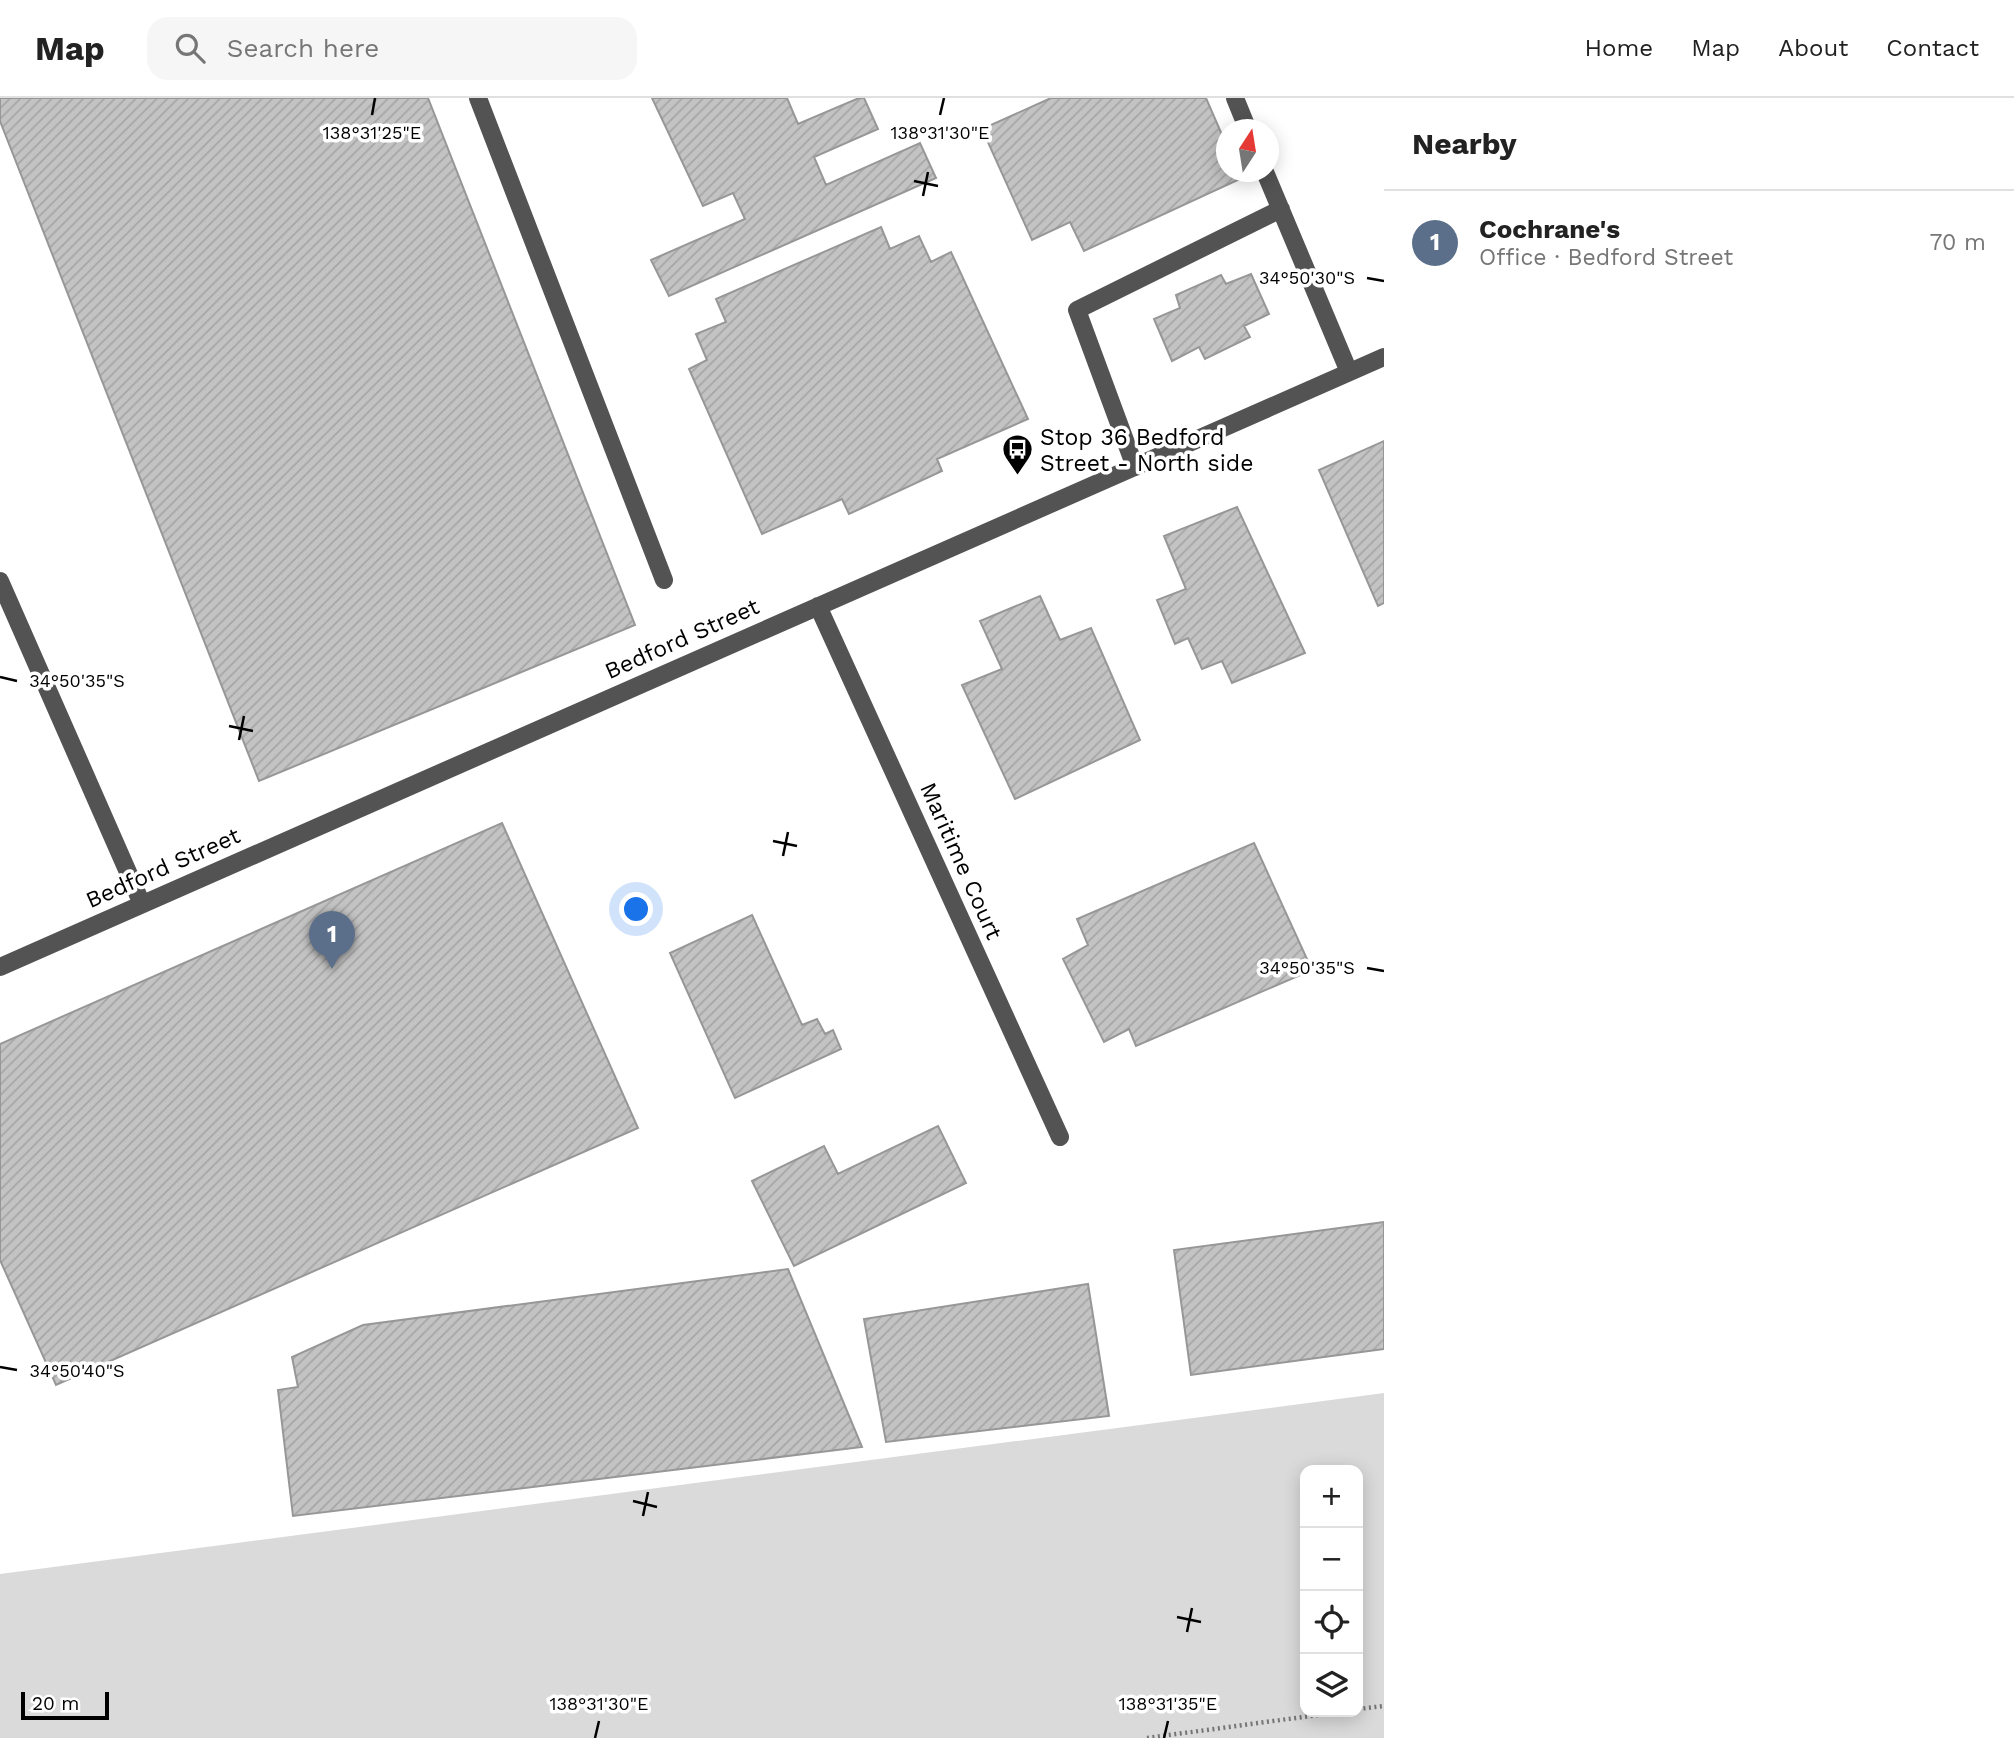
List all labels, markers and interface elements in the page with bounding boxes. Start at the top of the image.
search box [147,17,637,80]
text: Map [35,29,105,68]
icon: search [171,29,209,67]
text: Search here [227,33,379,63]
text: Home [1585,34,1653,62]
text: Map [1691,34,1740,62]
text: About [1778,34,1848,62]
text: Contact [1886,34,1979,62]
north arrow [1216,119,1279,182]
text: 138°31'25"E [323,122,421,143]
text: 138°31'30"E [890,122,990,143]
text: Nearby [1412,126,1517,161]
text: Cochrane's [1479,214,1620,244]
text: 1 [1430,229,1440,256]
text: 70 m [1929,229,1986,256]
text: Office · Bedford Street [1479,244,1733,271]
text: 34°50'30"S [1259,267,1355,288]
place label: Stop 36 Bedford Street - North side [1040,424,1254,477]
bus stop icon: Stop 36 Bedford Street - North side [1000,433,1034,477]
street label: Bedford Street [601,593,764,685]
text: 34°50'35"S [29,670,125,691]
street label: Maritime Court [914,778,1008,944]
street label: Bedford Street [82,822,245,914]
your location [619,892,653,926]
pin: 1 [309,911,355,969]
text: 34°50'35"S [1259,957,1355,978]
text: 34°50'40"S [29,1360,125,1381]
map controls [1300,1465,1363,1717]
button: + [1300,1465,1363,1528]
button: − [1300,1528,1363,1591]
button: locate [1300,1591,1363,1654]
button: layers [1300,1654,1363,1717]
scale bar [21,1689,108,1721]
text: 20 m [32,1692,79,1715]
text: 138°31'30"E [549,1693,649,1714]
text: 138°31'35"E [1119,1693,1217,1714]

